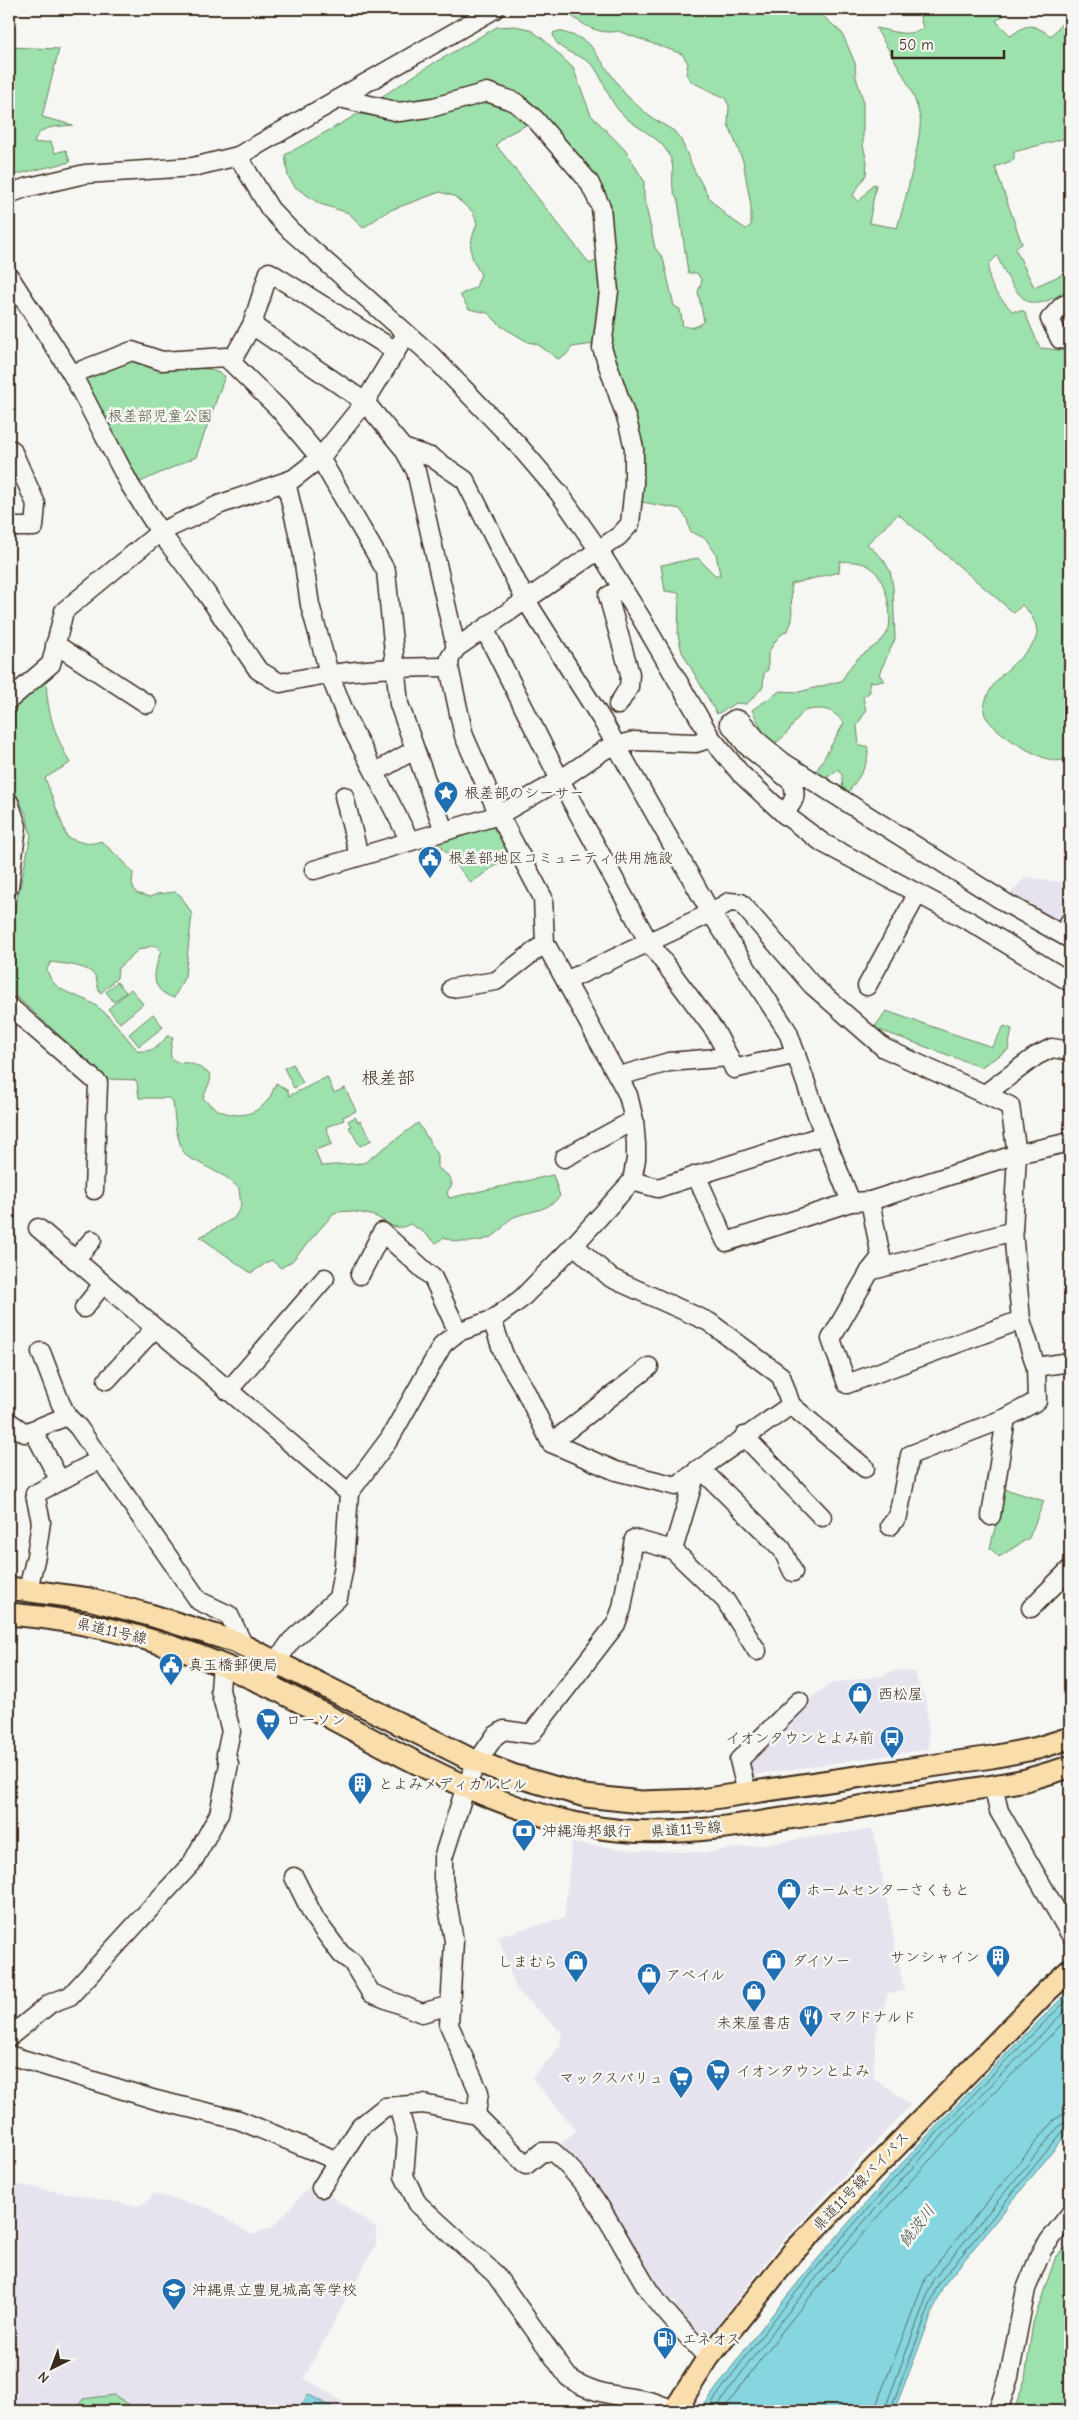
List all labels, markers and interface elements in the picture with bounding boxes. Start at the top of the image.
scale bar [892,28,1004,60]
text: 50 m [899,36,934,54]
park label: 根差部児童公園 [107,407,213,425]
place icon: 根差部のシーサー [433,780,459,814]
place label: 根差部のシーサー [464,784,585,802]
public building icon: 根差部地区コミュニティ供用施設 [417,845,443,879]
place label: 根差部地区コミュニティ供用施設 [448,849,673,867]
district label: 根差部 [361,1068,415,1089]
street label: 県道11号線 [75,1614,149,1648]
public building icon: 真玉橋郵便局 [158,1652,184,1686]
place label: 真玉橋郵便局 [188,1656,278,1674]
shop icon: 西松屋 [847,1681,873,1715]
place label: 西松屋 [878,1685,923,1703]
supermarket icon: ローソン [255,1707,281,1741]
place label: ローソン [286,1711,346,1729]
bus stop icon: イオンタウンとよみ前 [879,1725,905,1759]
place label: イオンタウンとよみ前 [725,1729,874,1747]
building icon: とよみメディカルビル [347,1771,373,1805]
place label: とよみメディカルビル [378,1775,527,1793]
bank icon: 沖縄海邦銀行 [511,1818,537,1852]
street label: 県道11号線 [650,1818,722,1840]
place label: 沖縄海邦銀行 [542,1822,632,1840]
shop icon: ホームセンターさくもと [776,1877,802,1911]
place label: ホームセンターさくもと [806,1881,970,1899]
building icon: サンシャイン [985,1944,1011,1978]
shop icon: ダイソー [761,1948,787,1982]
place label: サンシャイン [890,1948,980,1966]
shop icon: しまむら [563,1949,589,1983]
place label: ダイソー [792,1952,851,1970]
place label: しまむら [498,1953,558,1971]
shop icon: アベイル [636,1962,662,1996]
place label: アベイル [666,1966,725,1984]
shop icon: 未来屋書店 [741,1979,767,2013]
restaurant icon: マクドナルド [798,2004,824,2038]
place label: マクドナルド [828,2008,917,2026]
place label: 未来屋書店 [716,2014,792,2032]
supermarket icon: イオンタウンとよみ [705,2058,731,2092]
place label: イオンタウンとよみ [736,2062,870,2080]
supermarket icon: マックスバリュ [668,2065,694,2099]
place label: マックスバリュ [559,2069,664,2087]
street label: 県道11号線バイパス [809,2127,913,2235]
water label: 饒波川 [895,2202,939,2250]
school or university icon: 沖縄県立豊見城高等学校 [161,2277,187,2311]
place label: 沖縄県立豊見城高等学校 [192,2281,357,2299]
fuel station icon: エネオス [652,2326,678,2360]
place label: エネオス [682,2330,741,2348]
north arrow [28,2342,78,2392]
text: N [35,2368,53,2387]

